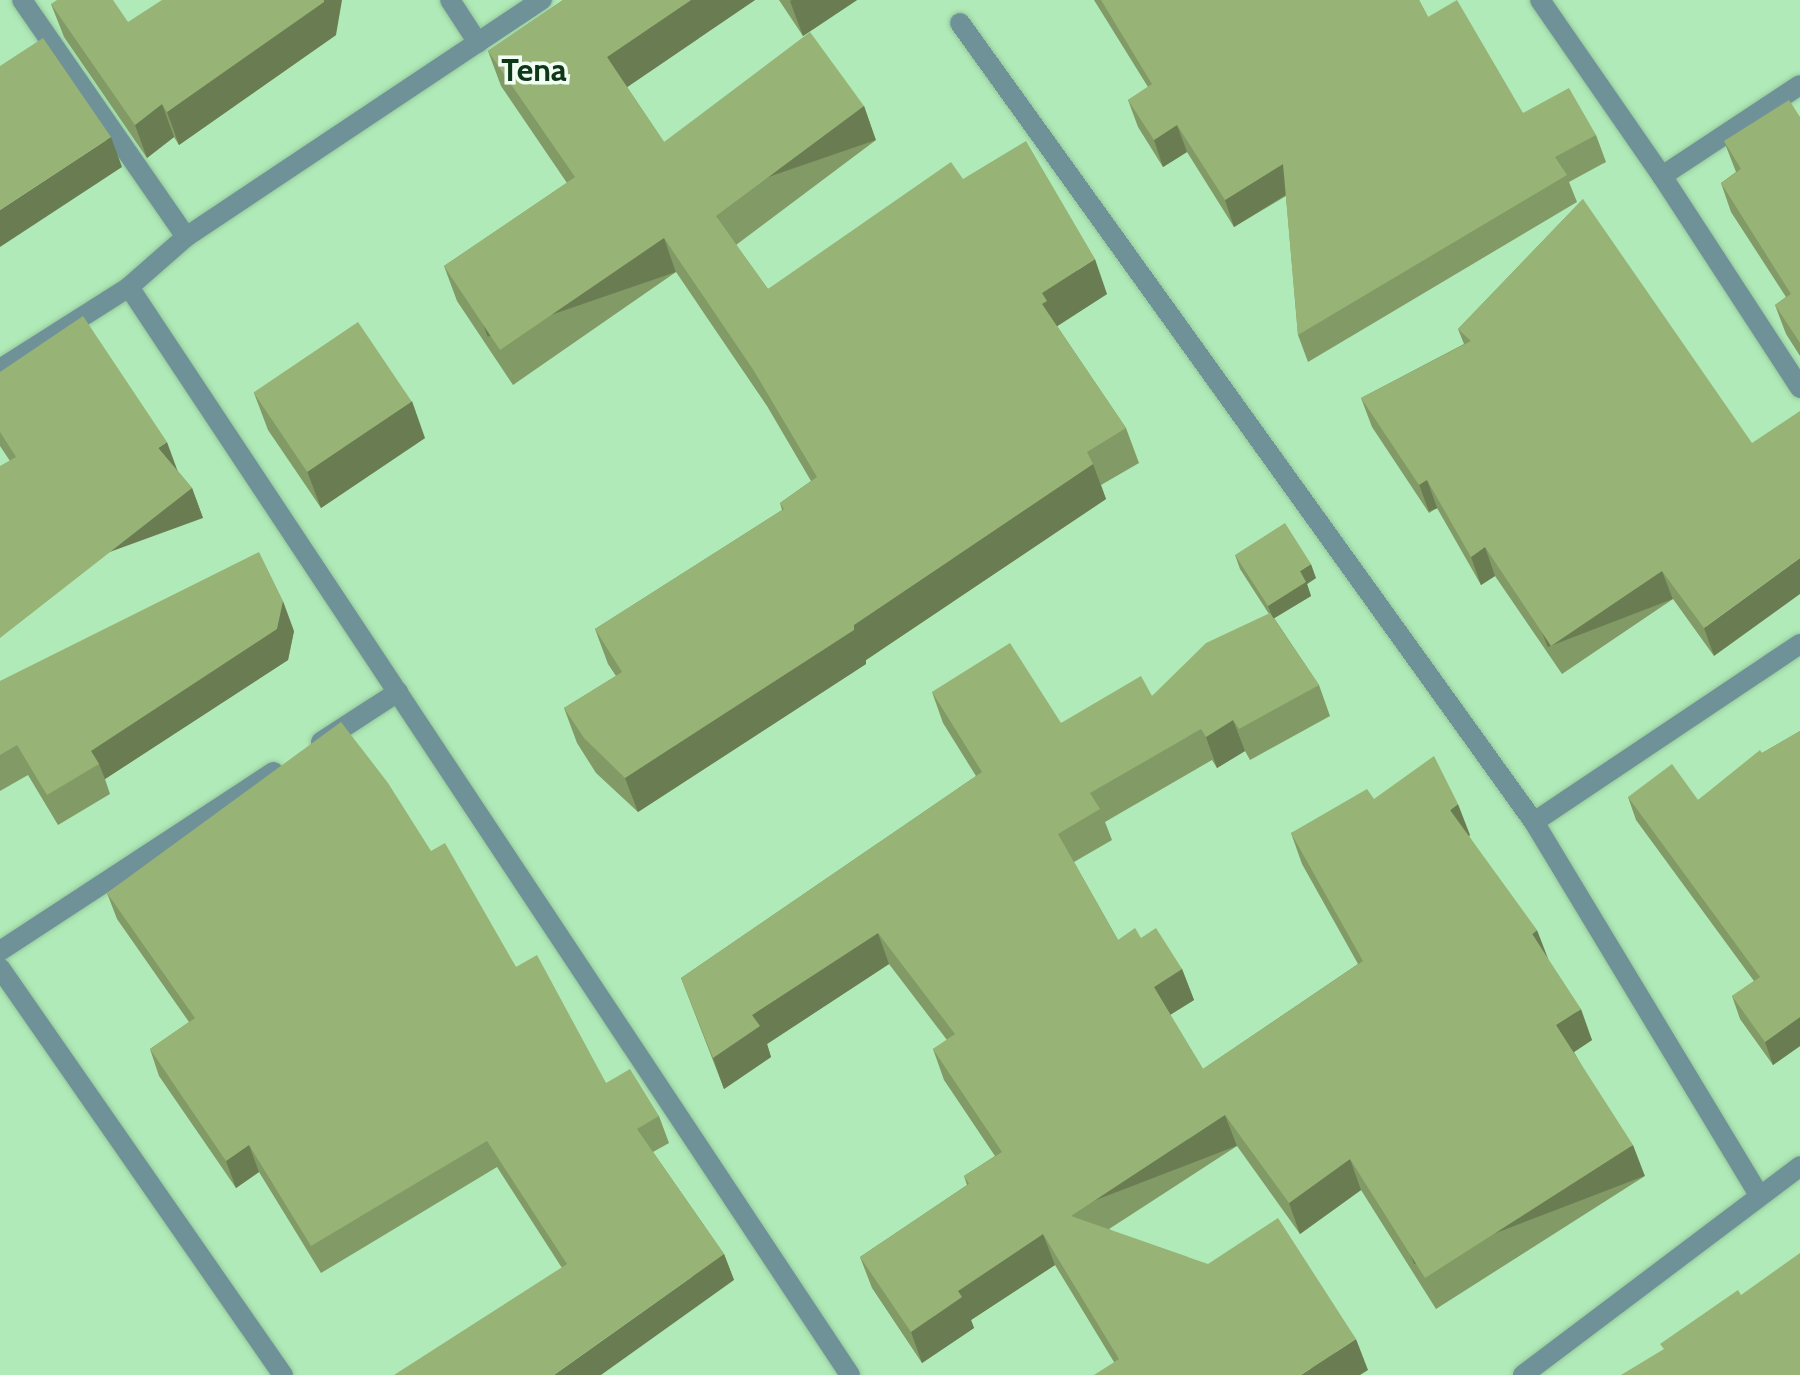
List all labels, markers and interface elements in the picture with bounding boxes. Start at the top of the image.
district label: Tena [501,51,567,89]

